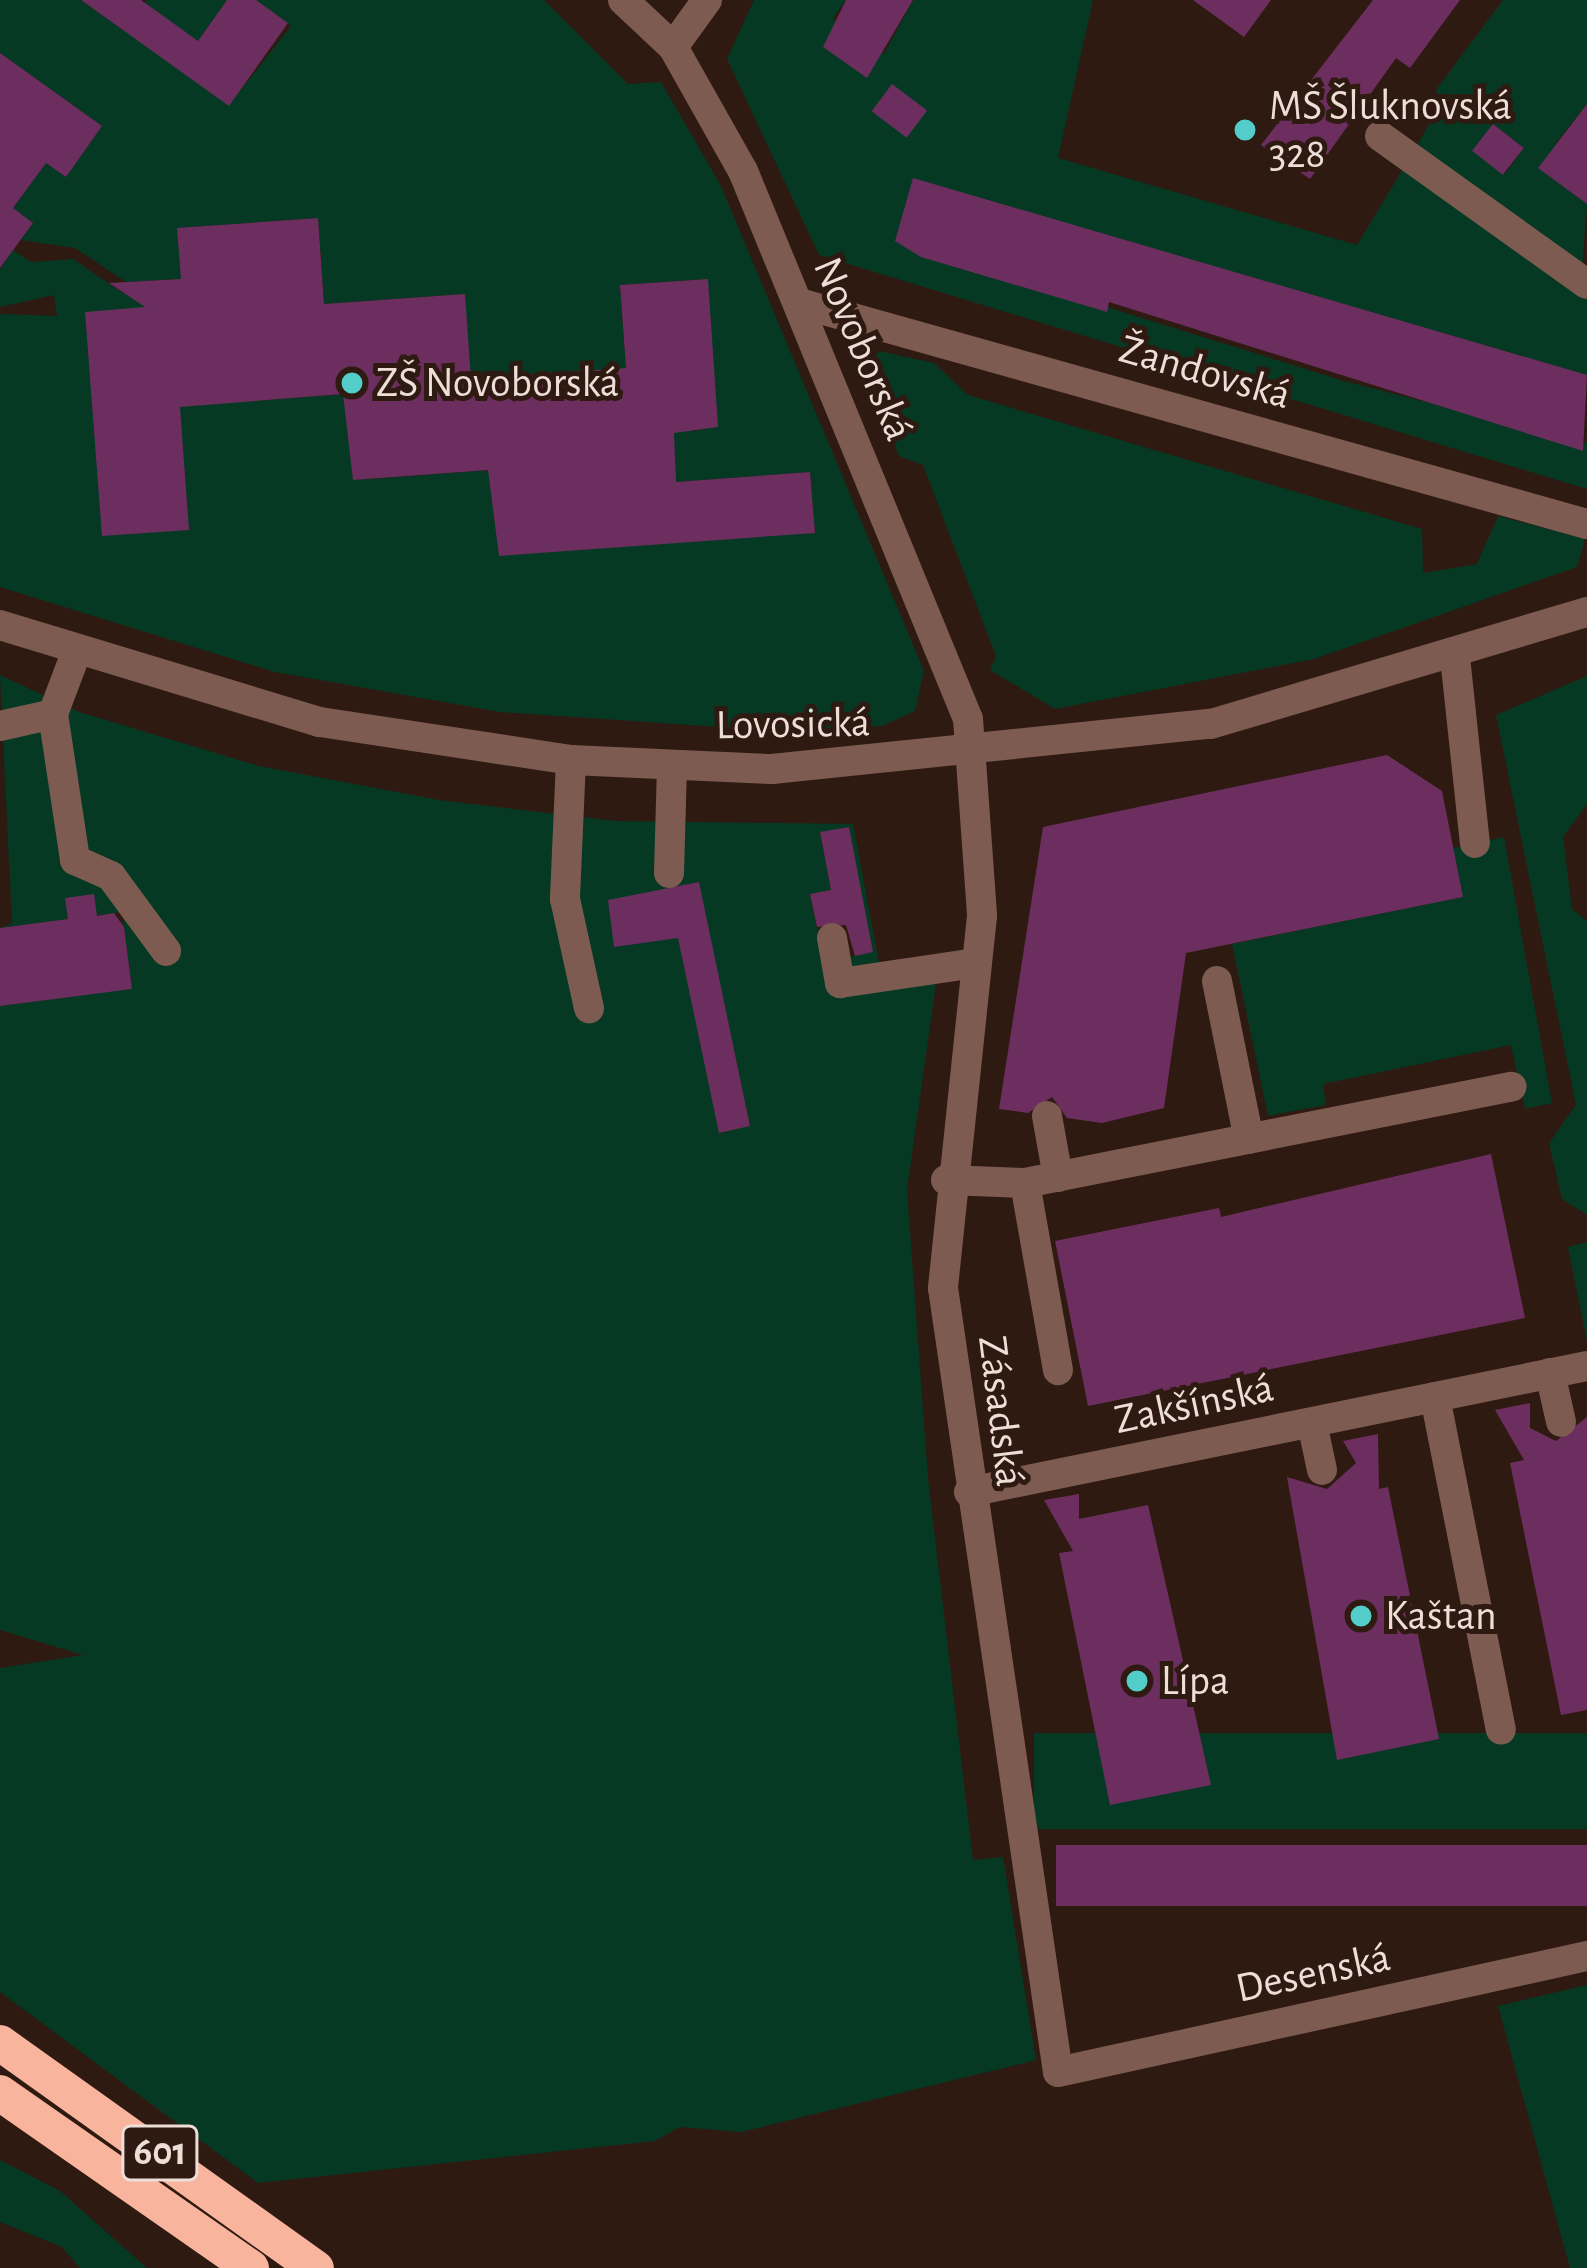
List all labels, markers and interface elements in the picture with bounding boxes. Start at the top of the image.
place label: MŠ Šluknovská 328 [1269,81,1512,180]
marker: MŠ Šluknovská 328 [1232,117,1258,143]
street label: Novoborská [802,250,924,448]
street label: Žandovská [1114,324,1296,420]
place label: ZŠ Novoborská [376,358,619,408]
marker: ZŠ Novoborská [339,370,365,396]
street label: Lovosická [715,697,871,751]
street label: Zásadská [967,1333,1035,1489]
street label: Zakšínská [1110,1363,1278,1445]
place label: Kaštan [1385,1591,1497,1641]
marker: Kaštan [1348,1603,1374,1629]
place label: Lípa [1161,1656,1229,1706]
marker: Lípa [1124,1668,1150,1694]
street label: Desenská [1231,1932,1395,2014]
road number: 601 [121,2120,199,2186]

